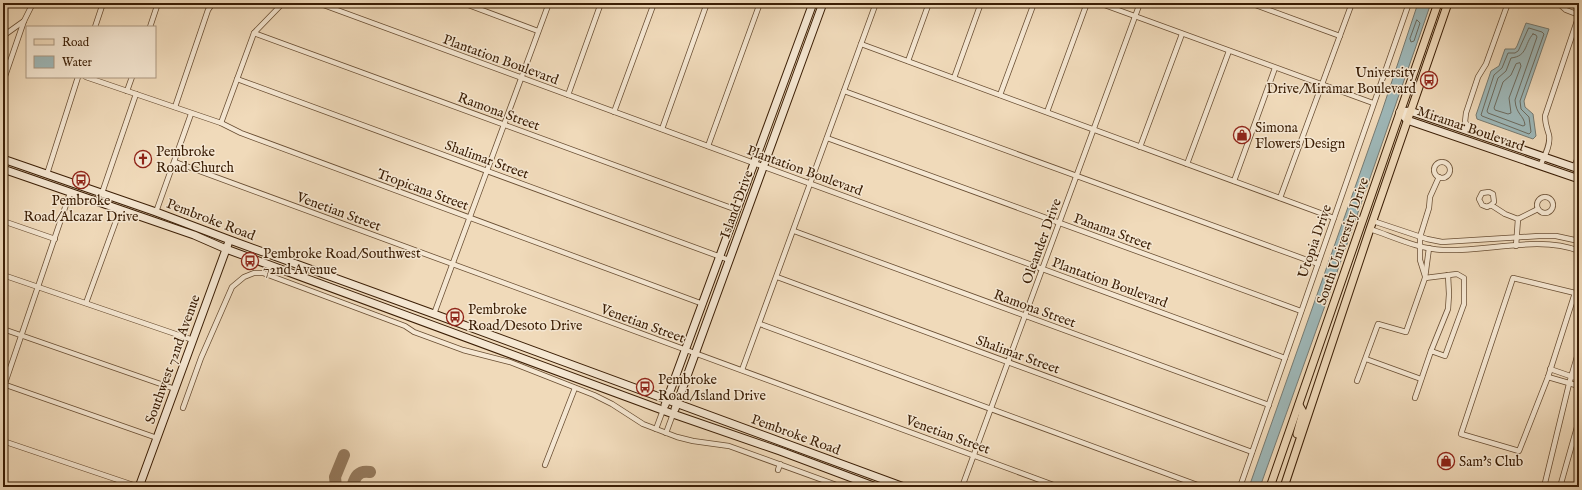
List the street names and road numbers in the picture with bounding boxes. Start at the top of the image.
street label: Plantation Boulevard [440,31,561,89]
street label: Ramona Street [455,89,542,135]
street label: Miramar Boulevard [1415,102,1527,156]
street label: Shalimar Street [442,136,531,184]
street label: Plantation Boulevard [744,142,865,200]
street label: Tropicana Street [374,165,471,215]
street label: Island Drive [716,167,758,241]
street label: South University Drive [1313,175,1373,307]
street label: Venetian Street [293,188,384,236]
street label: Pembroke Road [164,195,258,245]
street label: Oleander Drive [1018,195,1066,287]
street label: Utopia Drive [1294,202,1336,281]
street label: Panama Street [1071,209,1155,255]
street label: Plantation Boulevard [1049,254,1170,312]
street label: Ramona Street [991,286,1078,332]
street label: Southwest 72nd Avenue [141,292,205,426]
street label: Venetian Street [597,300,688,348]
street label: Shalimar Street [973,331,1062,379]
street label: Pembroke Road [749,410,843,460]
street label: Venetian Street [902,411,993,459]

